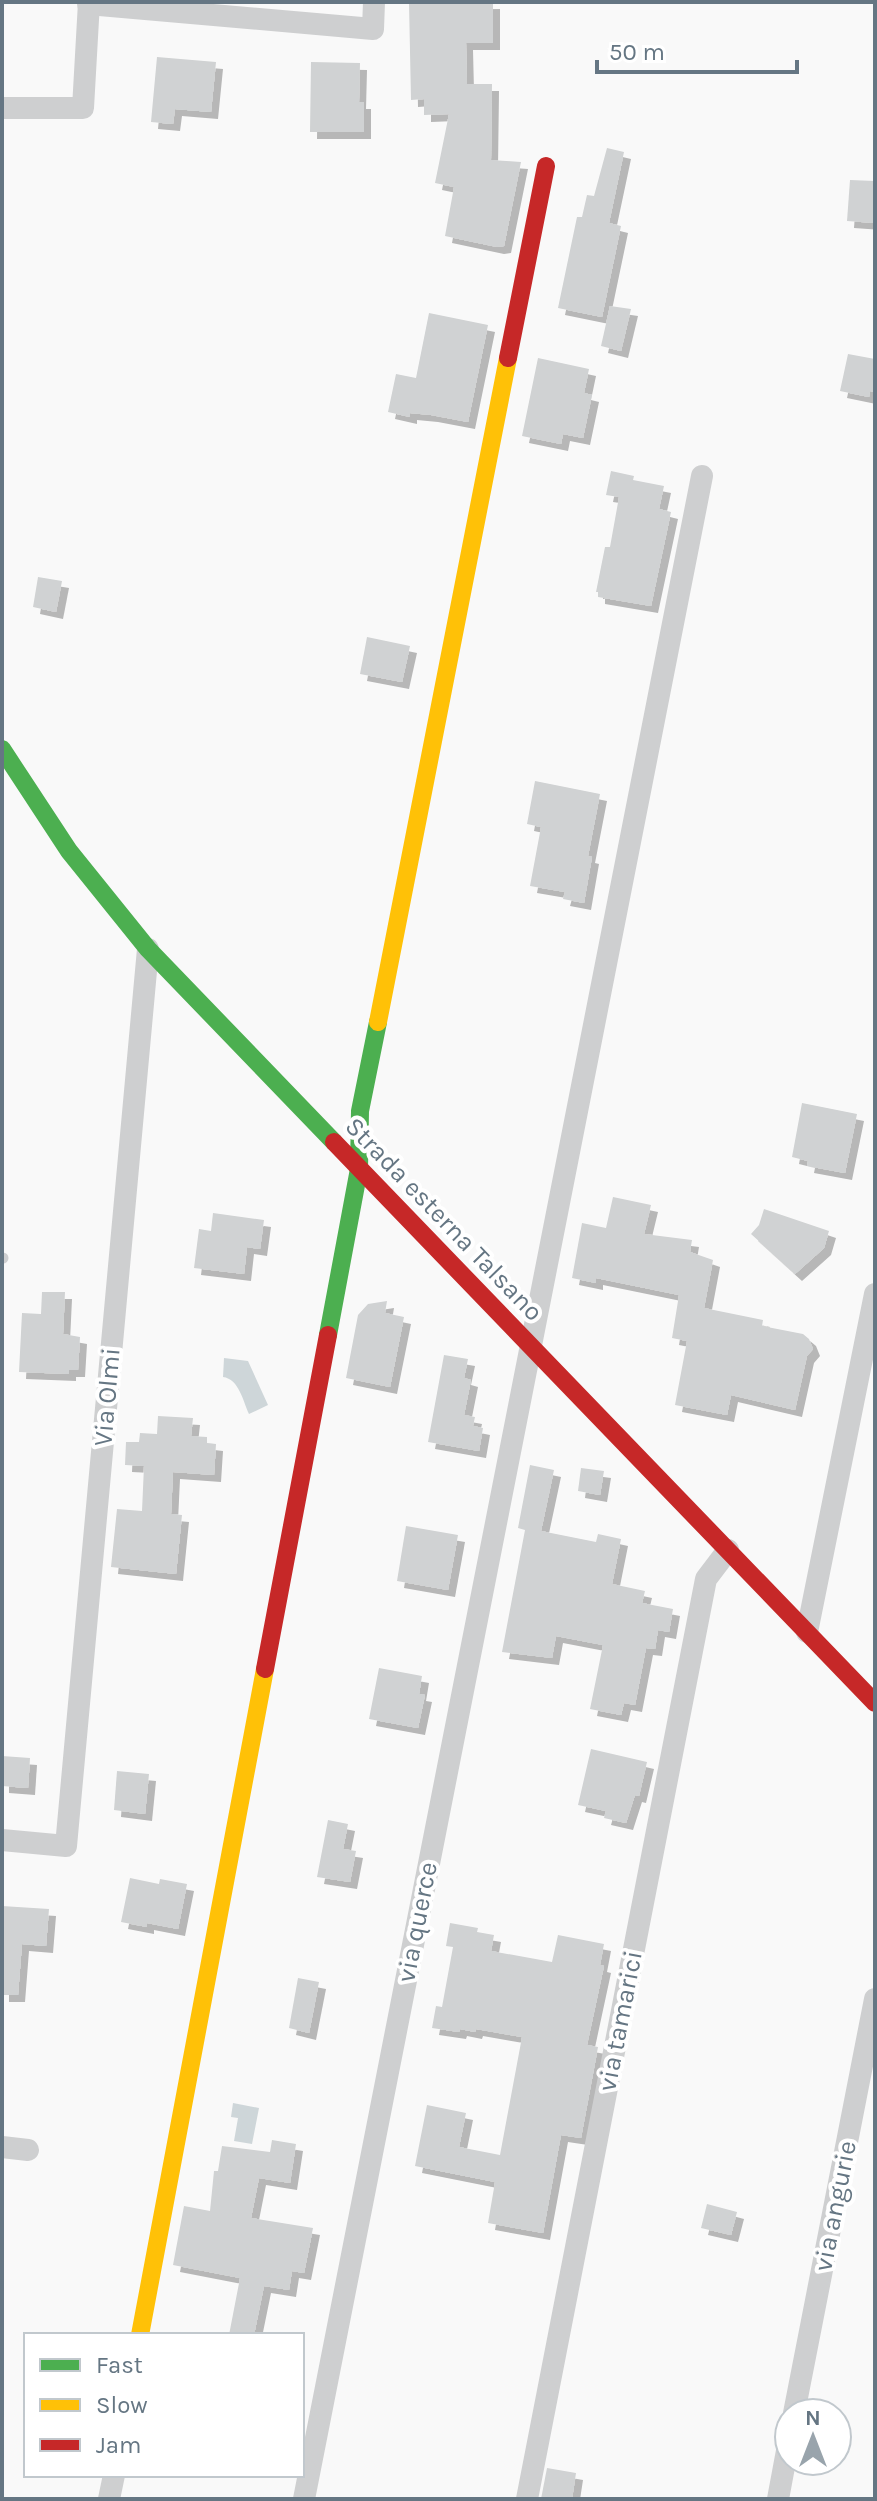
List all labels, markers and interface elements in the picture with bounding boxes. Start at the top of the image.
scale bar [597,24,797,74]
text: 50 m [609,38,665,66]
street label: Strada esterna Talsano [339,1111,549,1327]
street label: Via Olmi [87,1346,127,1448]
street label: via querce [390,1859,444,1985]
street label: via tamarici [591,1948,649,2094]
street label: via angurie [807,2138,863,2274]
legend [24,2333,304,2477]
text: Fast [96,2351,143,2379]
text: Slow [96,2391,148,2419]
north arrow [773,2397,853,2477]
text: N [805,2405,821,2431]
text: Jam [96,2431,141,2459]

